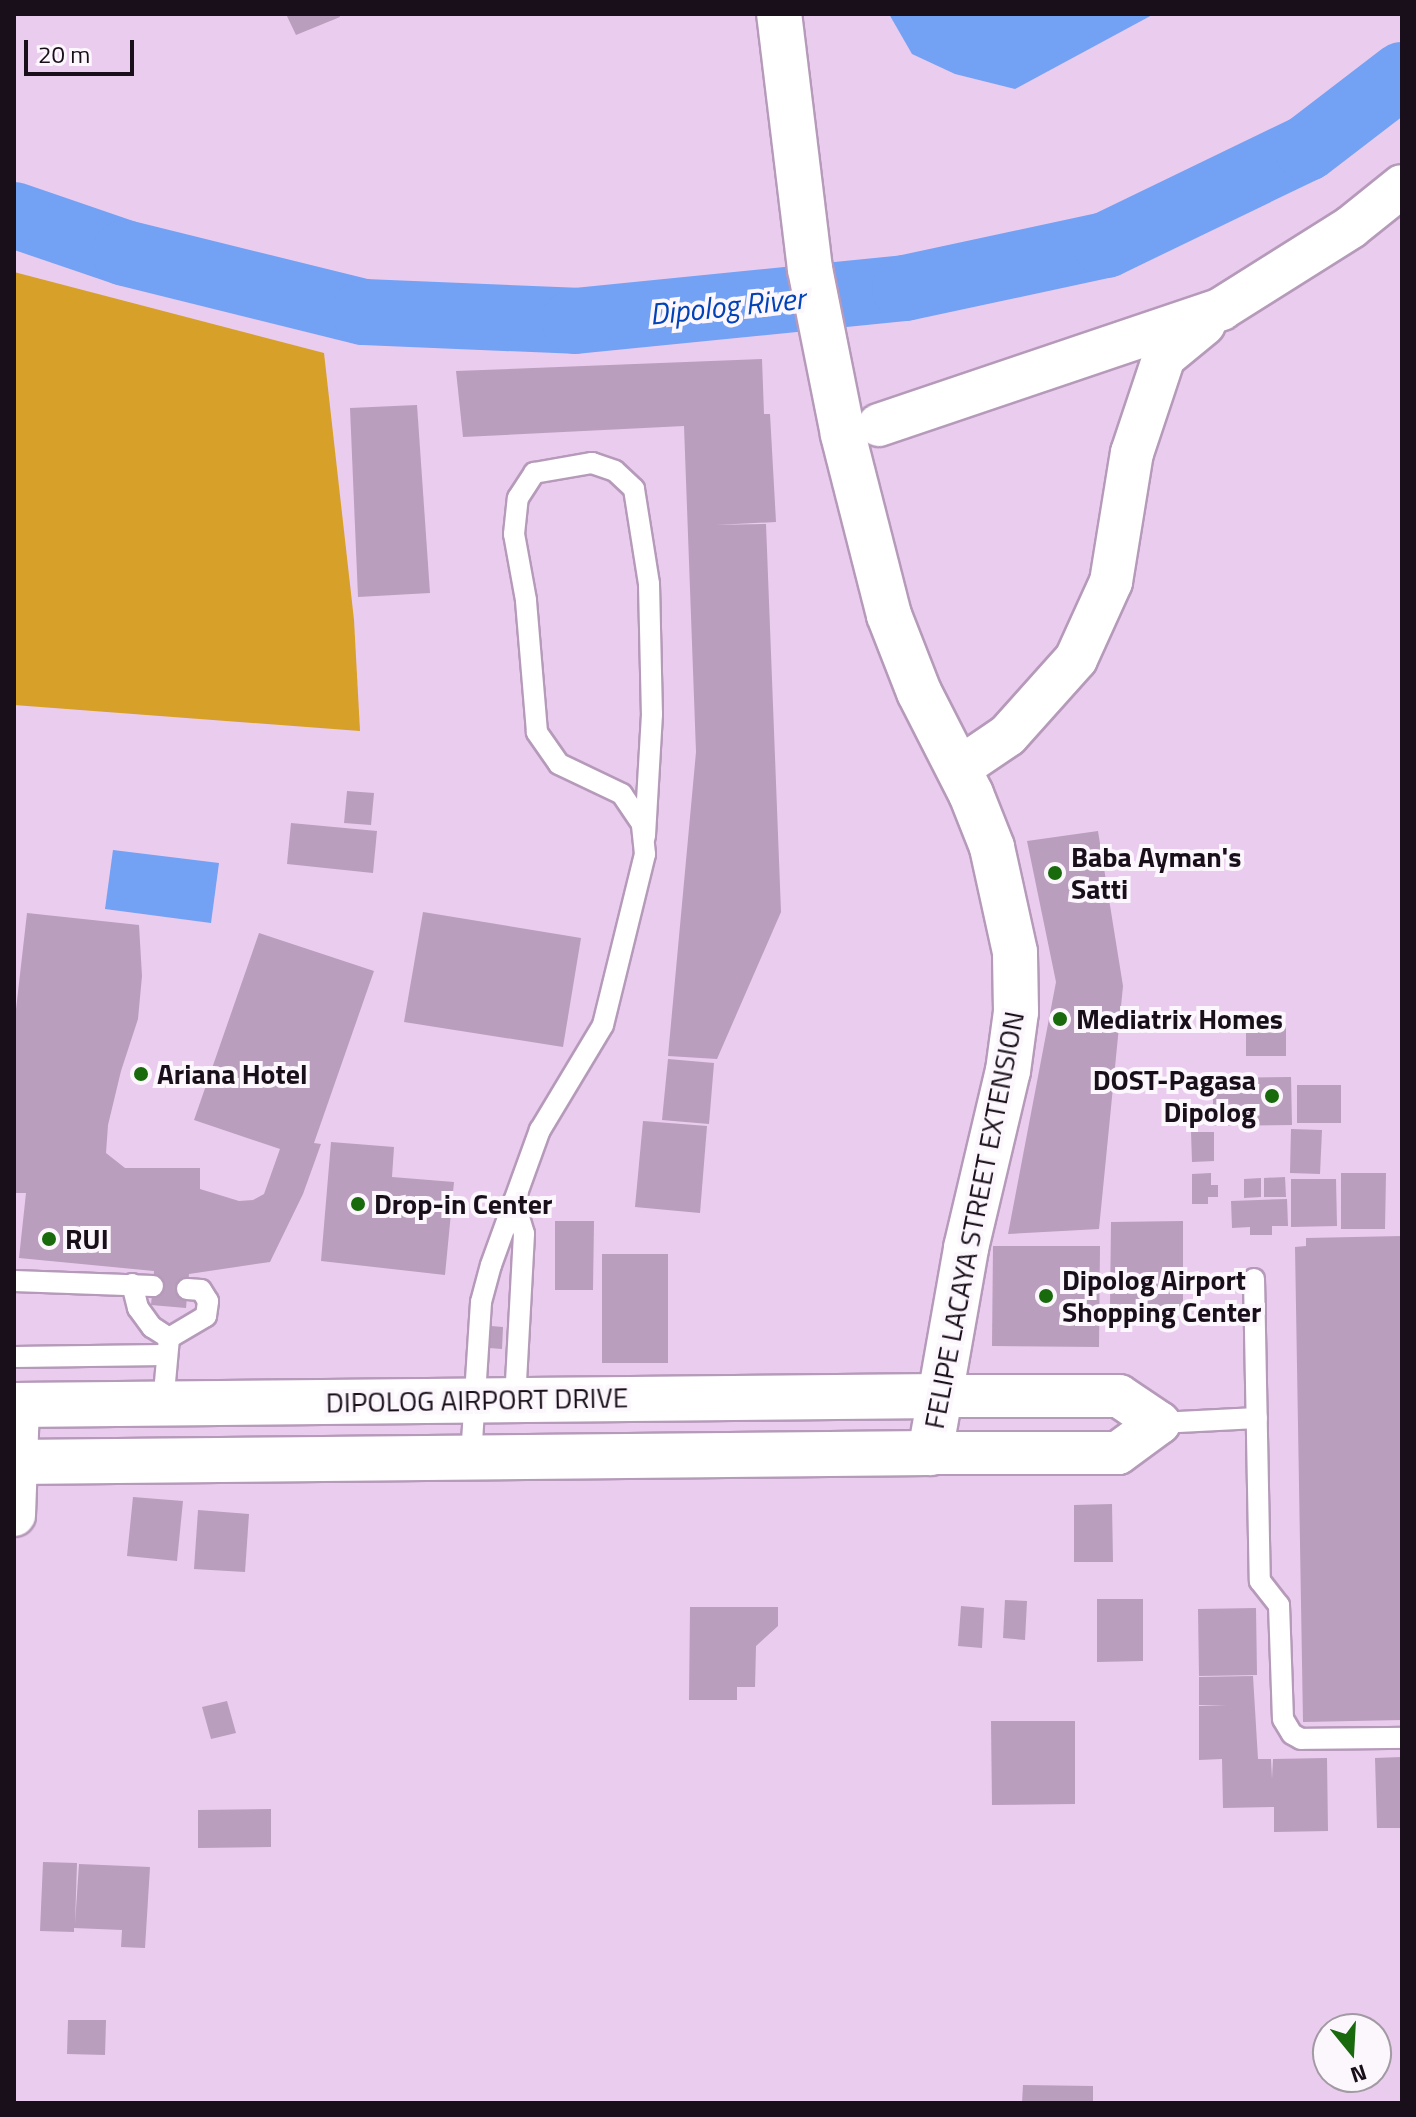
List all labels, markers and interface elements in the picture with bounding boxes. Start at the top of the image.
scale bar [28,24,138,74]
text: 20 m [38,36,90,72]
water label: Dipolog River [648,280,806,332]
place label: Baba Ayman's Satti [1071,840,1241,906]
marker: Baba Ayman's Satti [1046,864,1064,882]
place label: Mediatrix Homes [1076,1002,1283,1036]
street label: FELIPE LACAYA STREET EXTENSION [917,1008,1031,1432]
marker: Mediatrix Homes [1051,1010,1069,1028]
place label: Ariana Hotel [157,1057,307,1091]
place label: DOST-Pagasa Dipolog [1093,1063,1256,1129]
marker: Ariana Hotel [132,1065,150,1083]
marker: DOST-Pagasa Dipolog [1263,1087,1281,1105]
place label: Drop-in Center [374,1187,552,1221]
marker: Drop-in Center [349,1195,367,1213]
place label: RUI [65,1222,109,1256]
marker: RUI [40,1230,58,1248]
place label: Dipolog Airport Shopping Center [1062,1263,1262,1329]
marker: Dipolog Airport Shopping Center [1037,1287,1055,1305]
street label: DIPOLOG AIRPORT DRIVE [325,1381,629,1419]
north arrow [1312,2013,1392,2093]
text: N [1346,2055,1371,2092]

